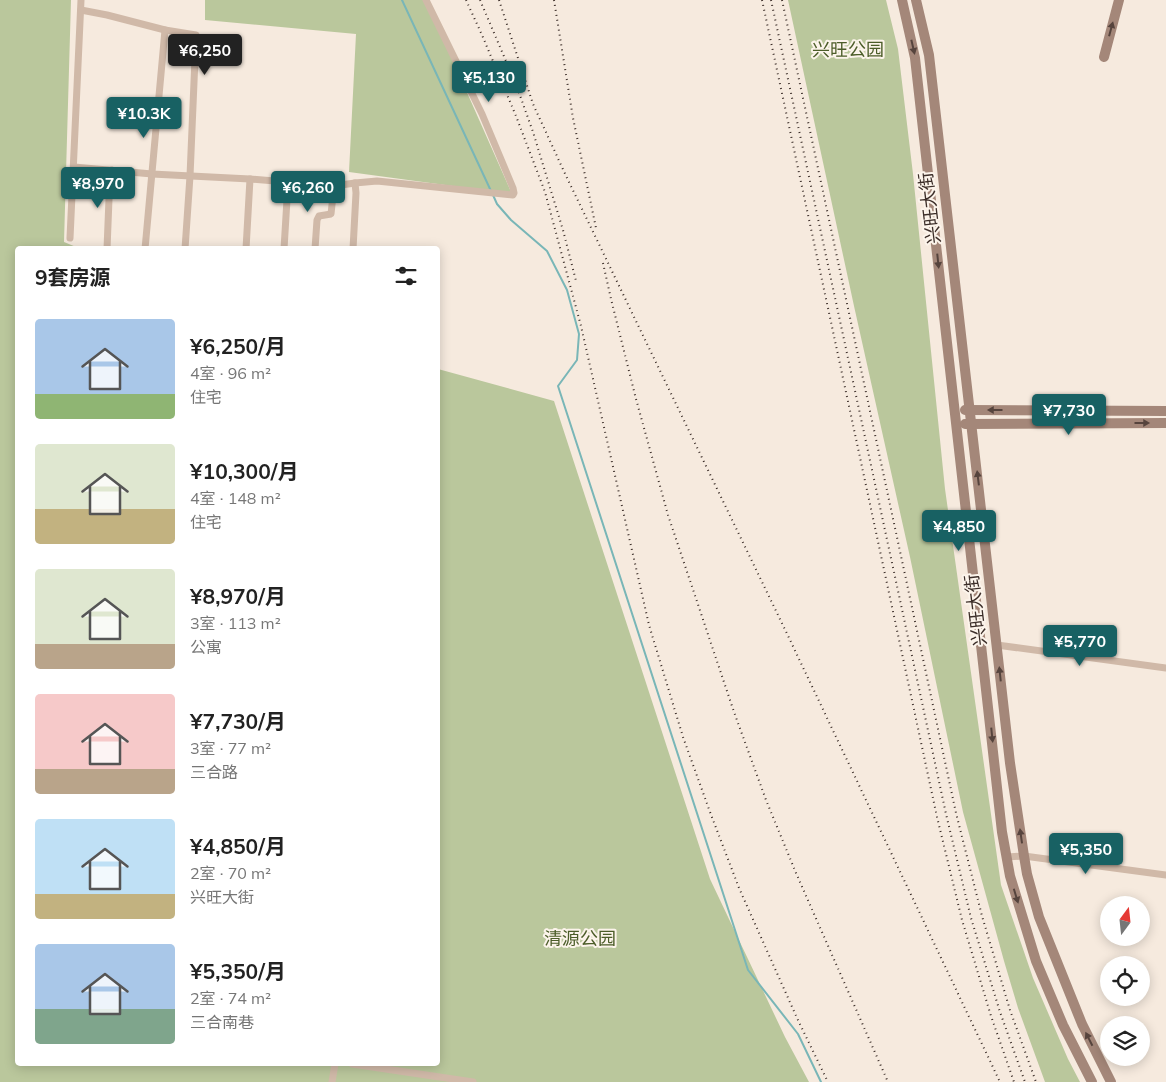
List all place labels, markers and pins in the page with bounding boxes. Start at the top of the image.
pin: ¥6,250 [164,34,246,76]
pin: ¥5,130 [448,61,530,103]
pin: ¥10.3K [103,96,185,139]
pin: ¥8,970 [57,166,139,209]
pin: ¥6,260 [267,170,349,213]
pin: ¥7,730 [1028,394,1110,436]
pin: ¥4,850 [918,510,1000,552]
pin: ¥5,770 [1039,624,1121,667]
pin: ¥5,350 [1045,832,1127,875]

